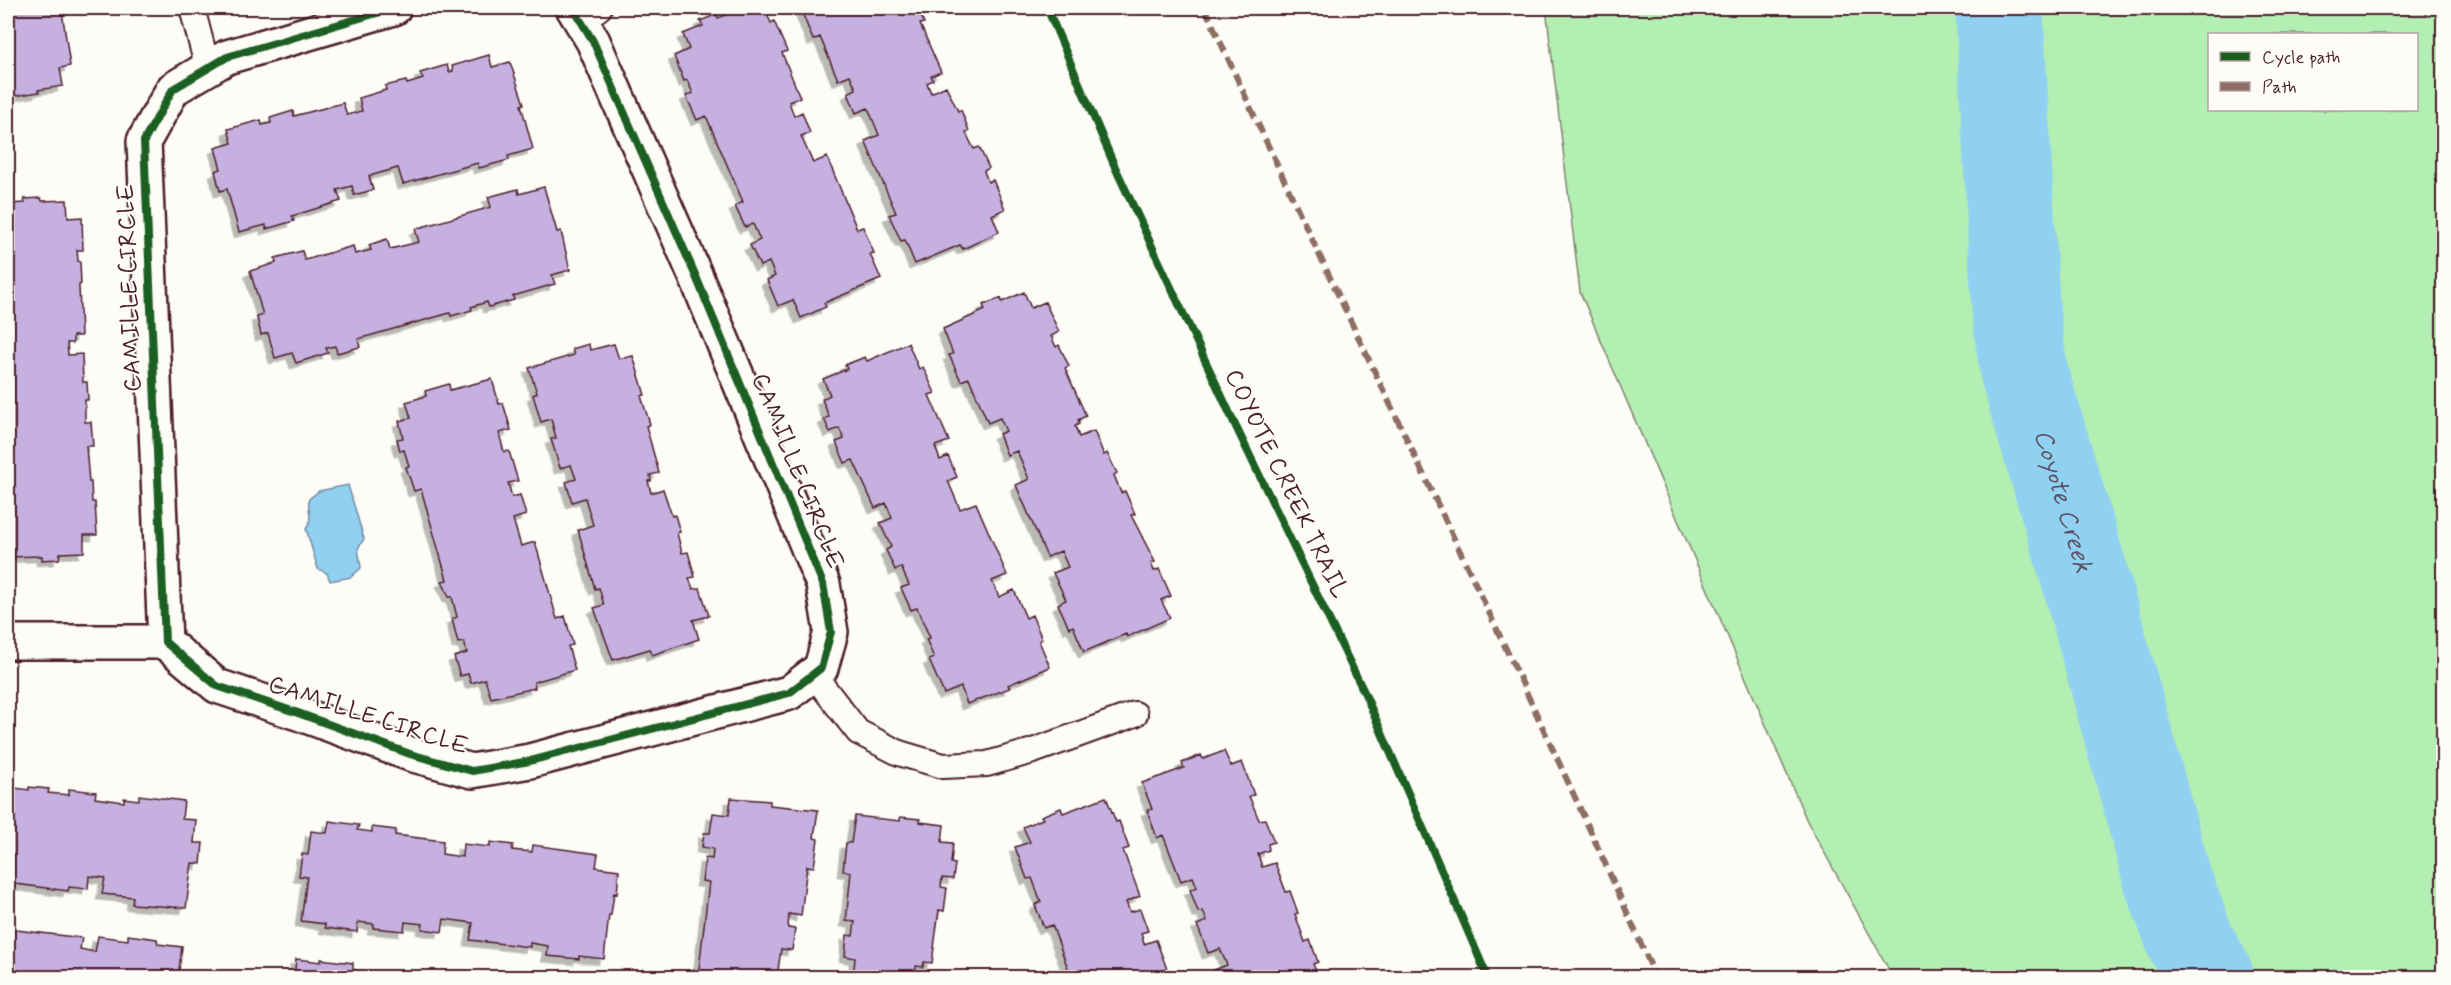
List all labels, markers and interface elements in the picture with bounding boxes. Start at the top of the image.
legend [2208,33,2418,111]
text: Cycle path [2262,46,2340,70]
text: Path [2262,76,2297,100]
street label: CAMILLE CIRCLE [111,183,149,393]
street label: COYOTE CREEK TRAIL [1217,364,1355,604]
street label: CAMILLE CIRCLE [744,369,850,573]
water label: Coyote Creek [2025,426,2100,577]
street label: CAMILLE CIRCLE [264,669,472,763]

